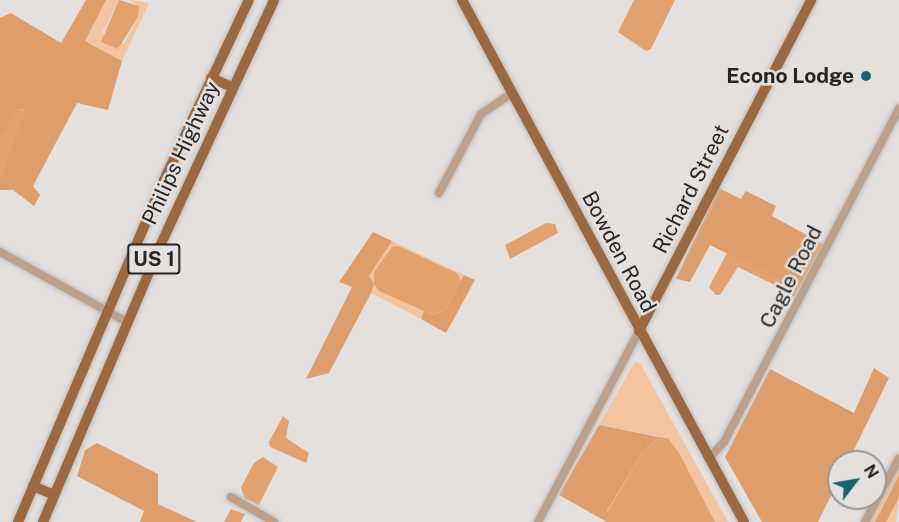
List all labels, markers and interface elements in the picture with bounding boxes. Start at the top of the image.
place label: Econo Lodge [726,63,854,89]
marker: Econo Lodge [859,69,873,83]
street label: Philips Highway [137,77,225,229]
street label: Richard Street [648,120,734,258]
street label: Bowden Road [577,187,661,317]
street label: Cagle Road [754,222,828,332]
road number: US 1 [127,242,181,276]
north arrow [827,450,887,510]
text: N [860,461,883,482]

